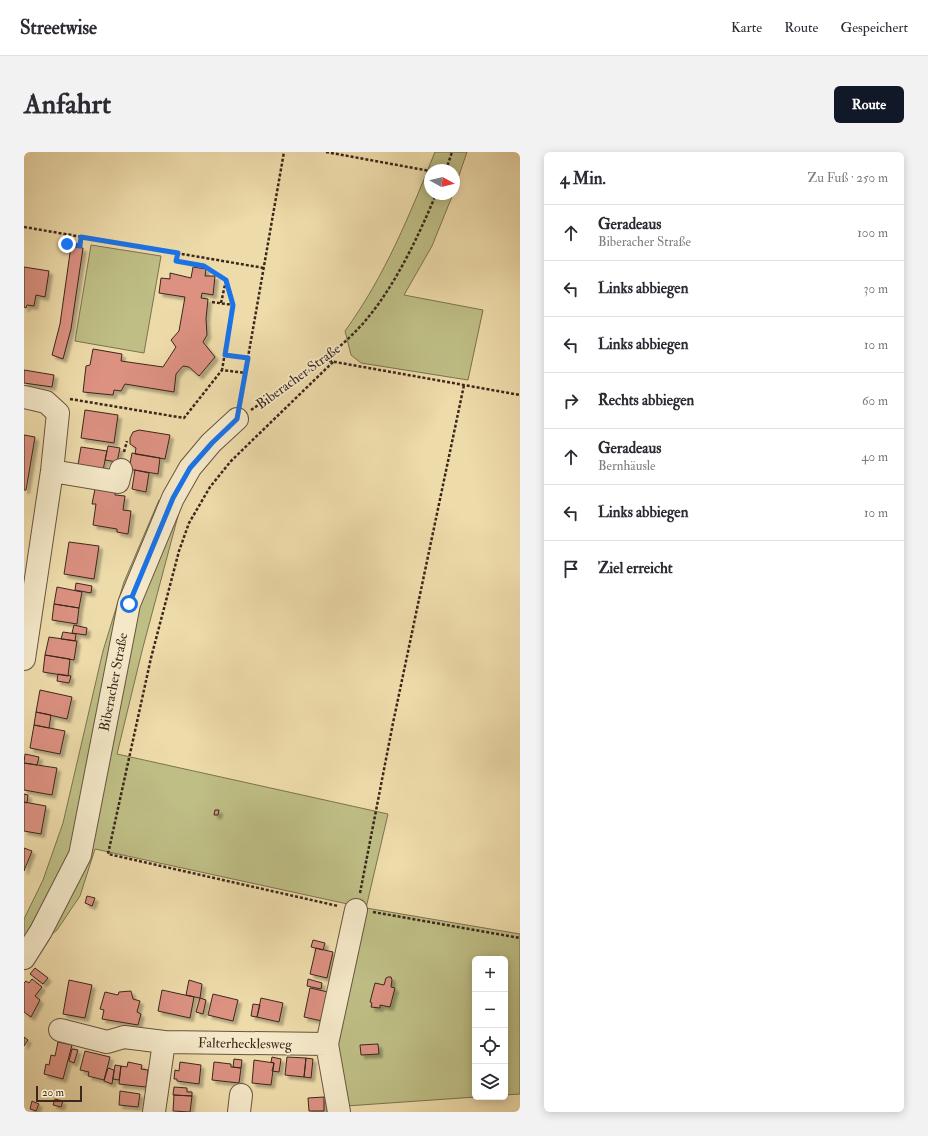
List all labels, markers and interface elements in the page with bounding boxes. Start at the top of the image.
text: Streetwise [20,16,97,40]
text: Karte [731,19,762,36]
text: Route [784,19,818,36]
text: Gespeichert [840,19,908,36]
button: Route [834,86,904,123]
text: Anfahrt [24,87,111,122]
north arrow [424,164,460,200]
text: 4 Min. [560,168,606,189]
text: Zu Fuß · 250 m [808,170,888,186]
text: Geradeaus [598,215,661,234]
icon: ahead [560,222,582,244]
text: 100 m [857,225,888,241]
text: Biberacher Straße [598,234,691,250]
route end [58,235,76,253]
icon: left [560,278,582,300]
text: Links abbiegen [598,279,688,298]
text: 30 m [864,281,888,297]
icon: left [560,334,582,356]
text: Links abbiegen [598,335,688,354]
text: 10 m [864,337,888,353]
street label: Biberacher Straße [253,340,344,413]
icon: right [560,390,582,412]
text: Rechts abbiegen [598,391,694,410]
text: 60 m [862,393,888,409]
text: Geradeaus [598,439,661,458]
icon: ahead [560,446,582,468]
text: 40 m [862,449,888,465]
text: Bernhäusle [598,458,656,474]
icon: left [560,502,582,524]
text: Links abbiegen [598,503,688,522]
text: 10 m [864,505,888,521]
icon: arrive [560,558,582,580]
text: Ziel erreicht [598,559,673,578]
route start [120,595,138,613]
street label: Biberacher Straße [96,631,131,733]
map controls [472,956,508,1100]
button: + [472,956,508,992]
button: − [472,992,508,1028]
button: locate [472,1028,508,1064]
street label: Falterhecklesweg [198,1034,293,1053]
button: layers [472,1064,508,1100]
scale bar [36,1084,82,1103]
text: 20 m [42,1086,64,1099]

